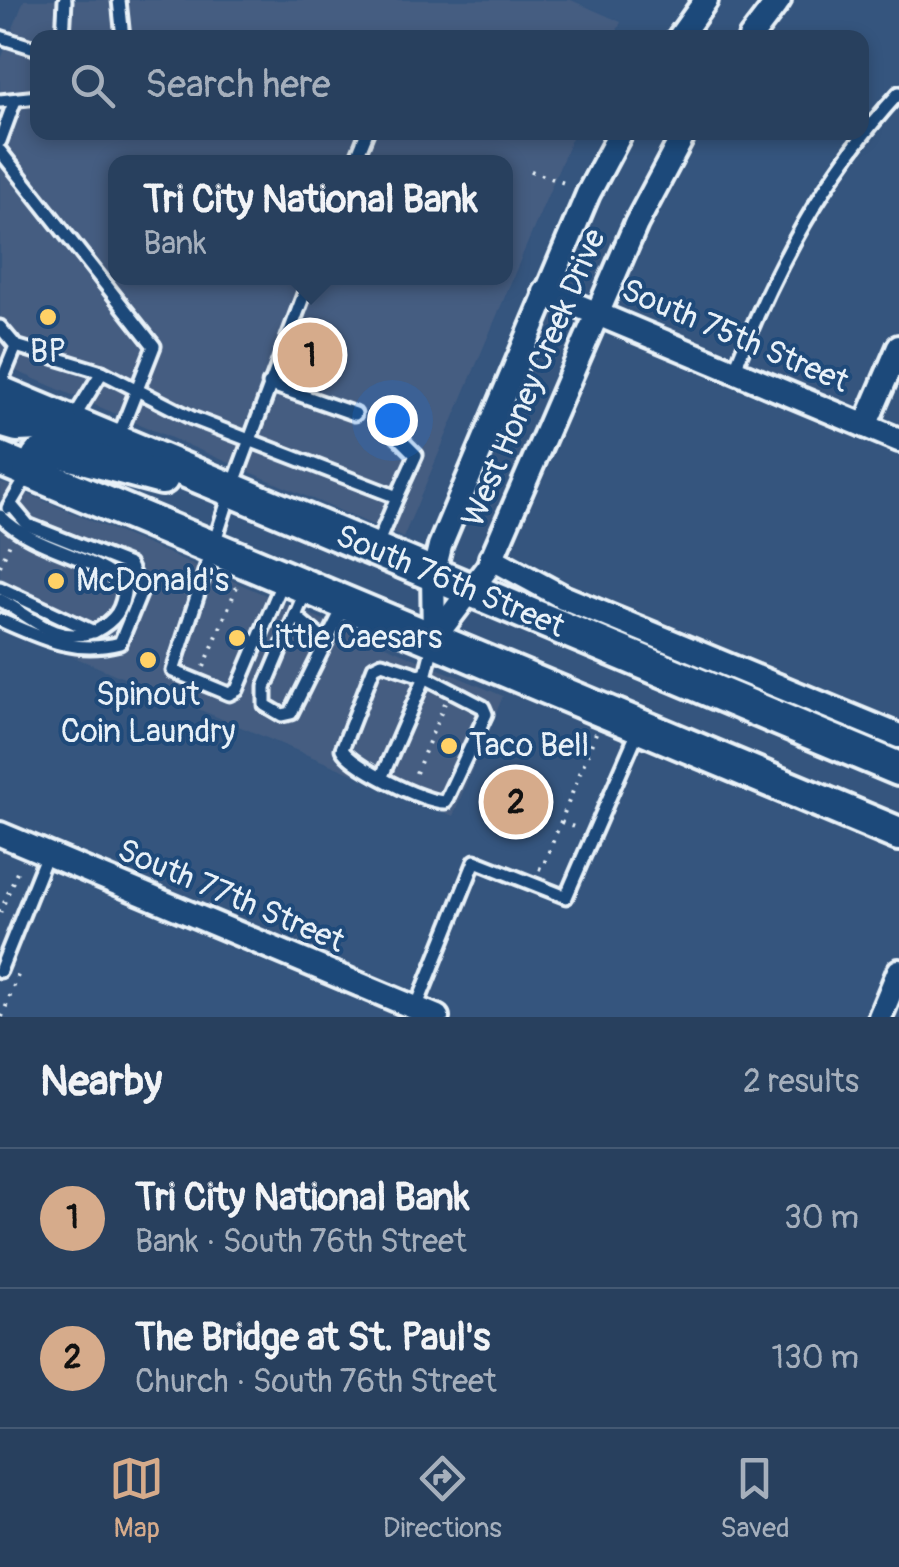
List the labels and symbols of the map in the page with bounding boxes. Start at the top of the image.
street label: West Honey Creek Drive [453,223,615,533]
street label: South 75th Street [615,270,855,402]
marker: BP [37,306,59,328]
pin: 1 [278,318,342,392]
place label: BP [30,332,66,372]
your location [367,395,418,446]
street label: South 76th Street [330,516,571,647]
place label: McDonald's [76,561,229,601]
marker: McDonald's [45,570,67,592]
place label: Little Caesars [257,618,442,658]
marker: Little Caesars [226,627,248,649]
marker: Spinout Coin Laundry [137,649,159,671]
place label: Spinout Coin Laundry [61,675,236,752]
place label: Taco Bell [469,726,589,766]
marker: Taco Bell [438,735,460,757]
pin: 2 [484,764,548,840]
street label: South 77th Street [112,830,350,962]

